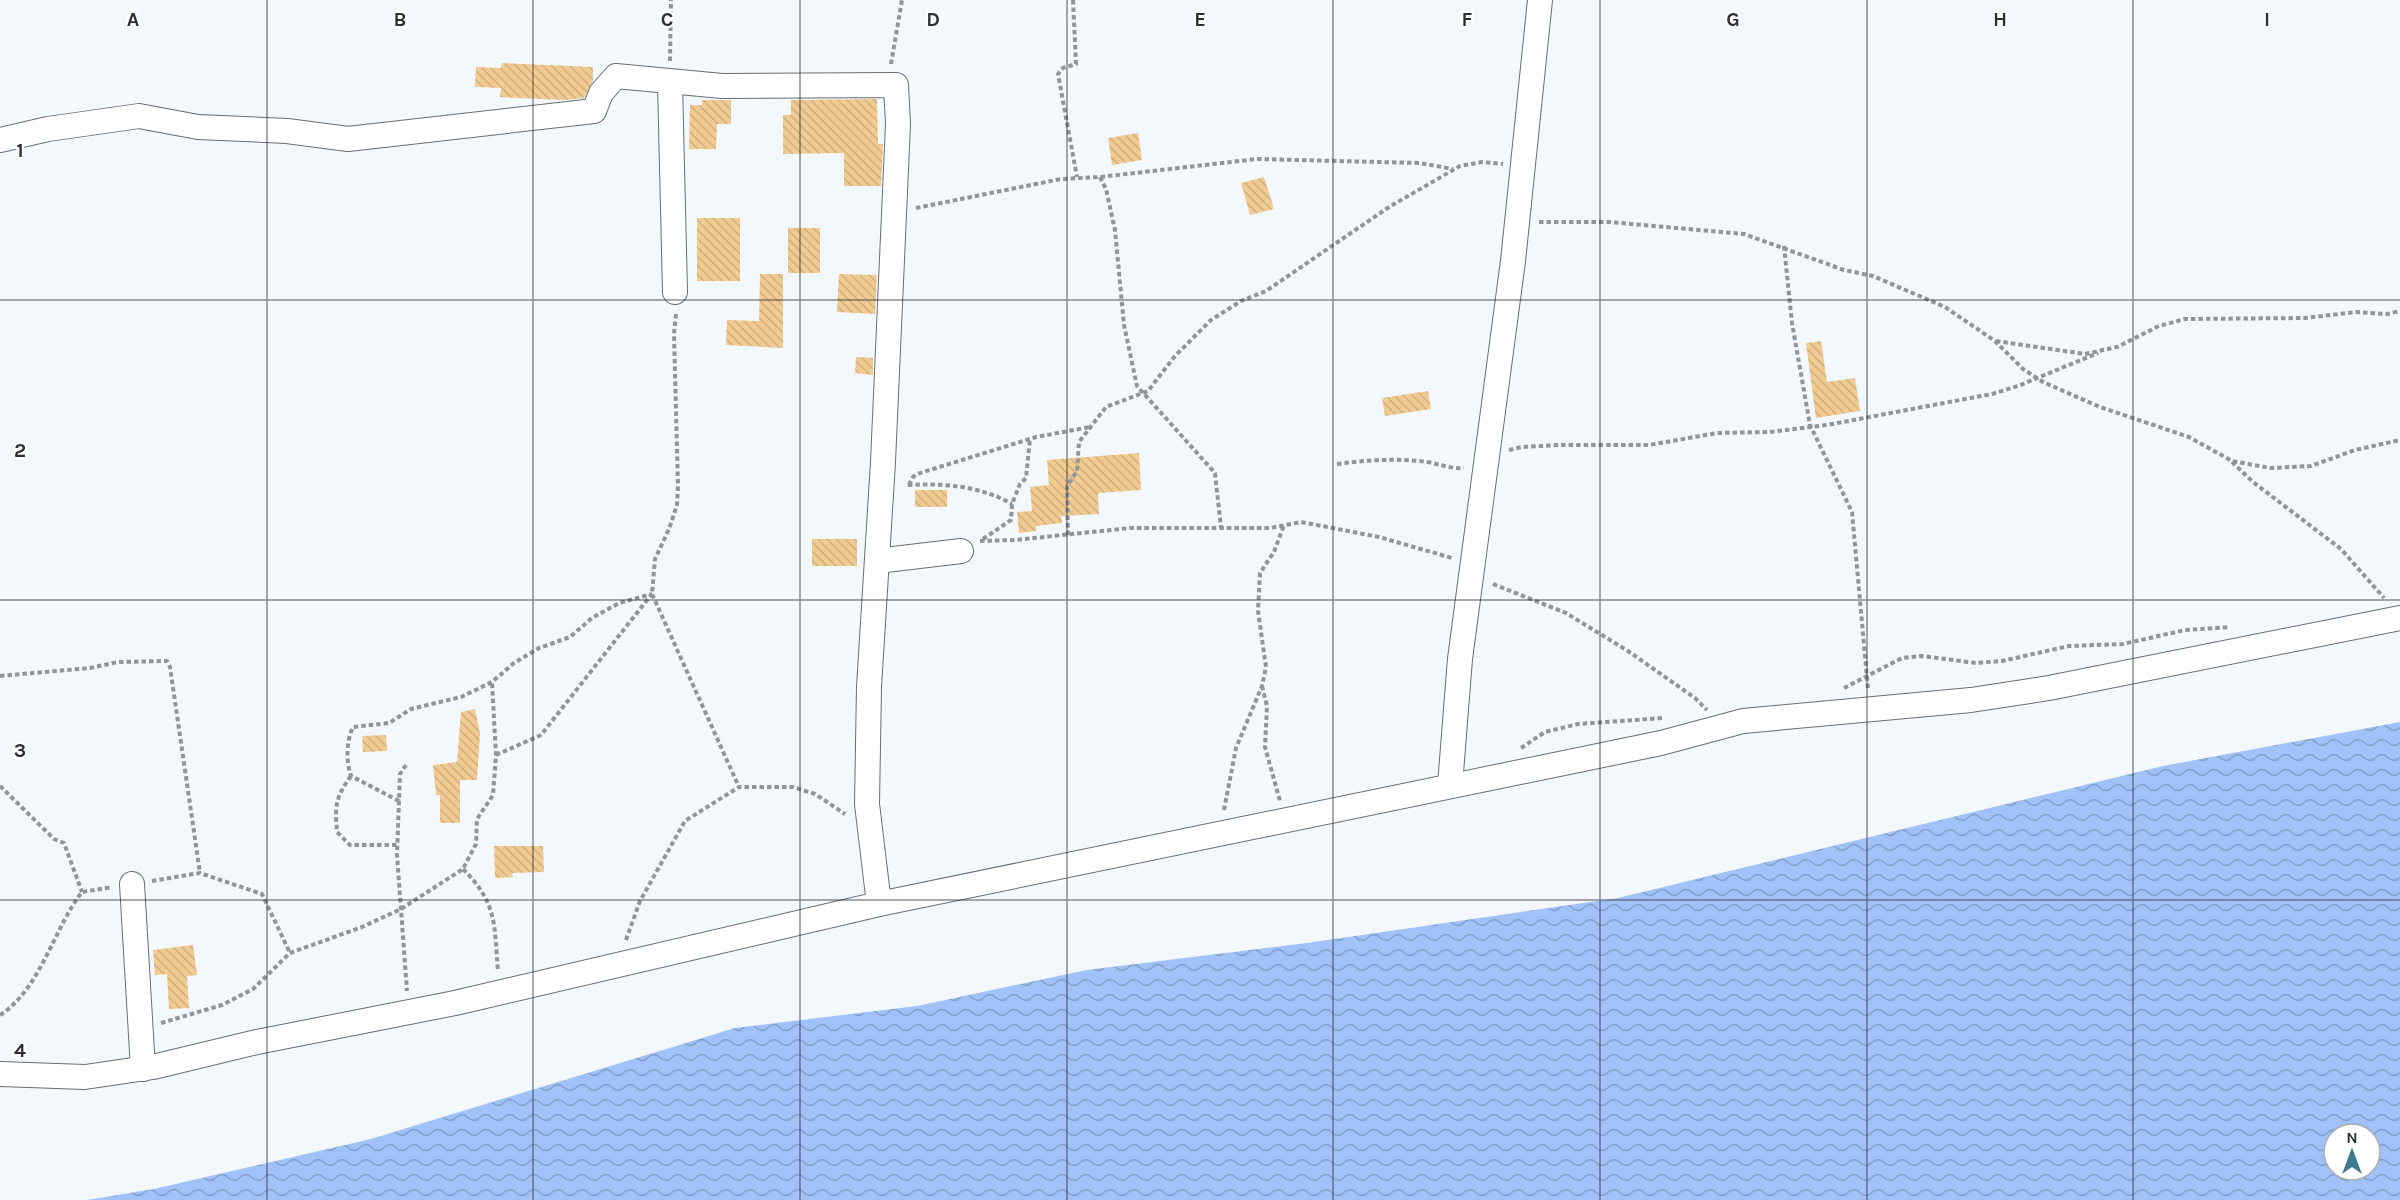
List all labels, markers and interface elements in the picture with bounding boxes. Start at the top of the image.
text: A [127,8,140,31]
text: B [394,8,406,31]
text: C [661,8,673,31]
text: D [926,8,940,31]
text: E [1194,8,1206,31]
text: F [1462,8,1473,31]
text: G [1726,8,1740,31]
text: H [1993,8,2007,31]
text: I [2264,8,2270,31]
text: 1 [16,139,24,162]
text: 2 [14,439,26,462]
text: 3 [14,739,26,762]
text: 4 [14,1039,26,1062]
north arrow [2322,1122,2382,1182]
text: N [2346,1128,2358,1147]

